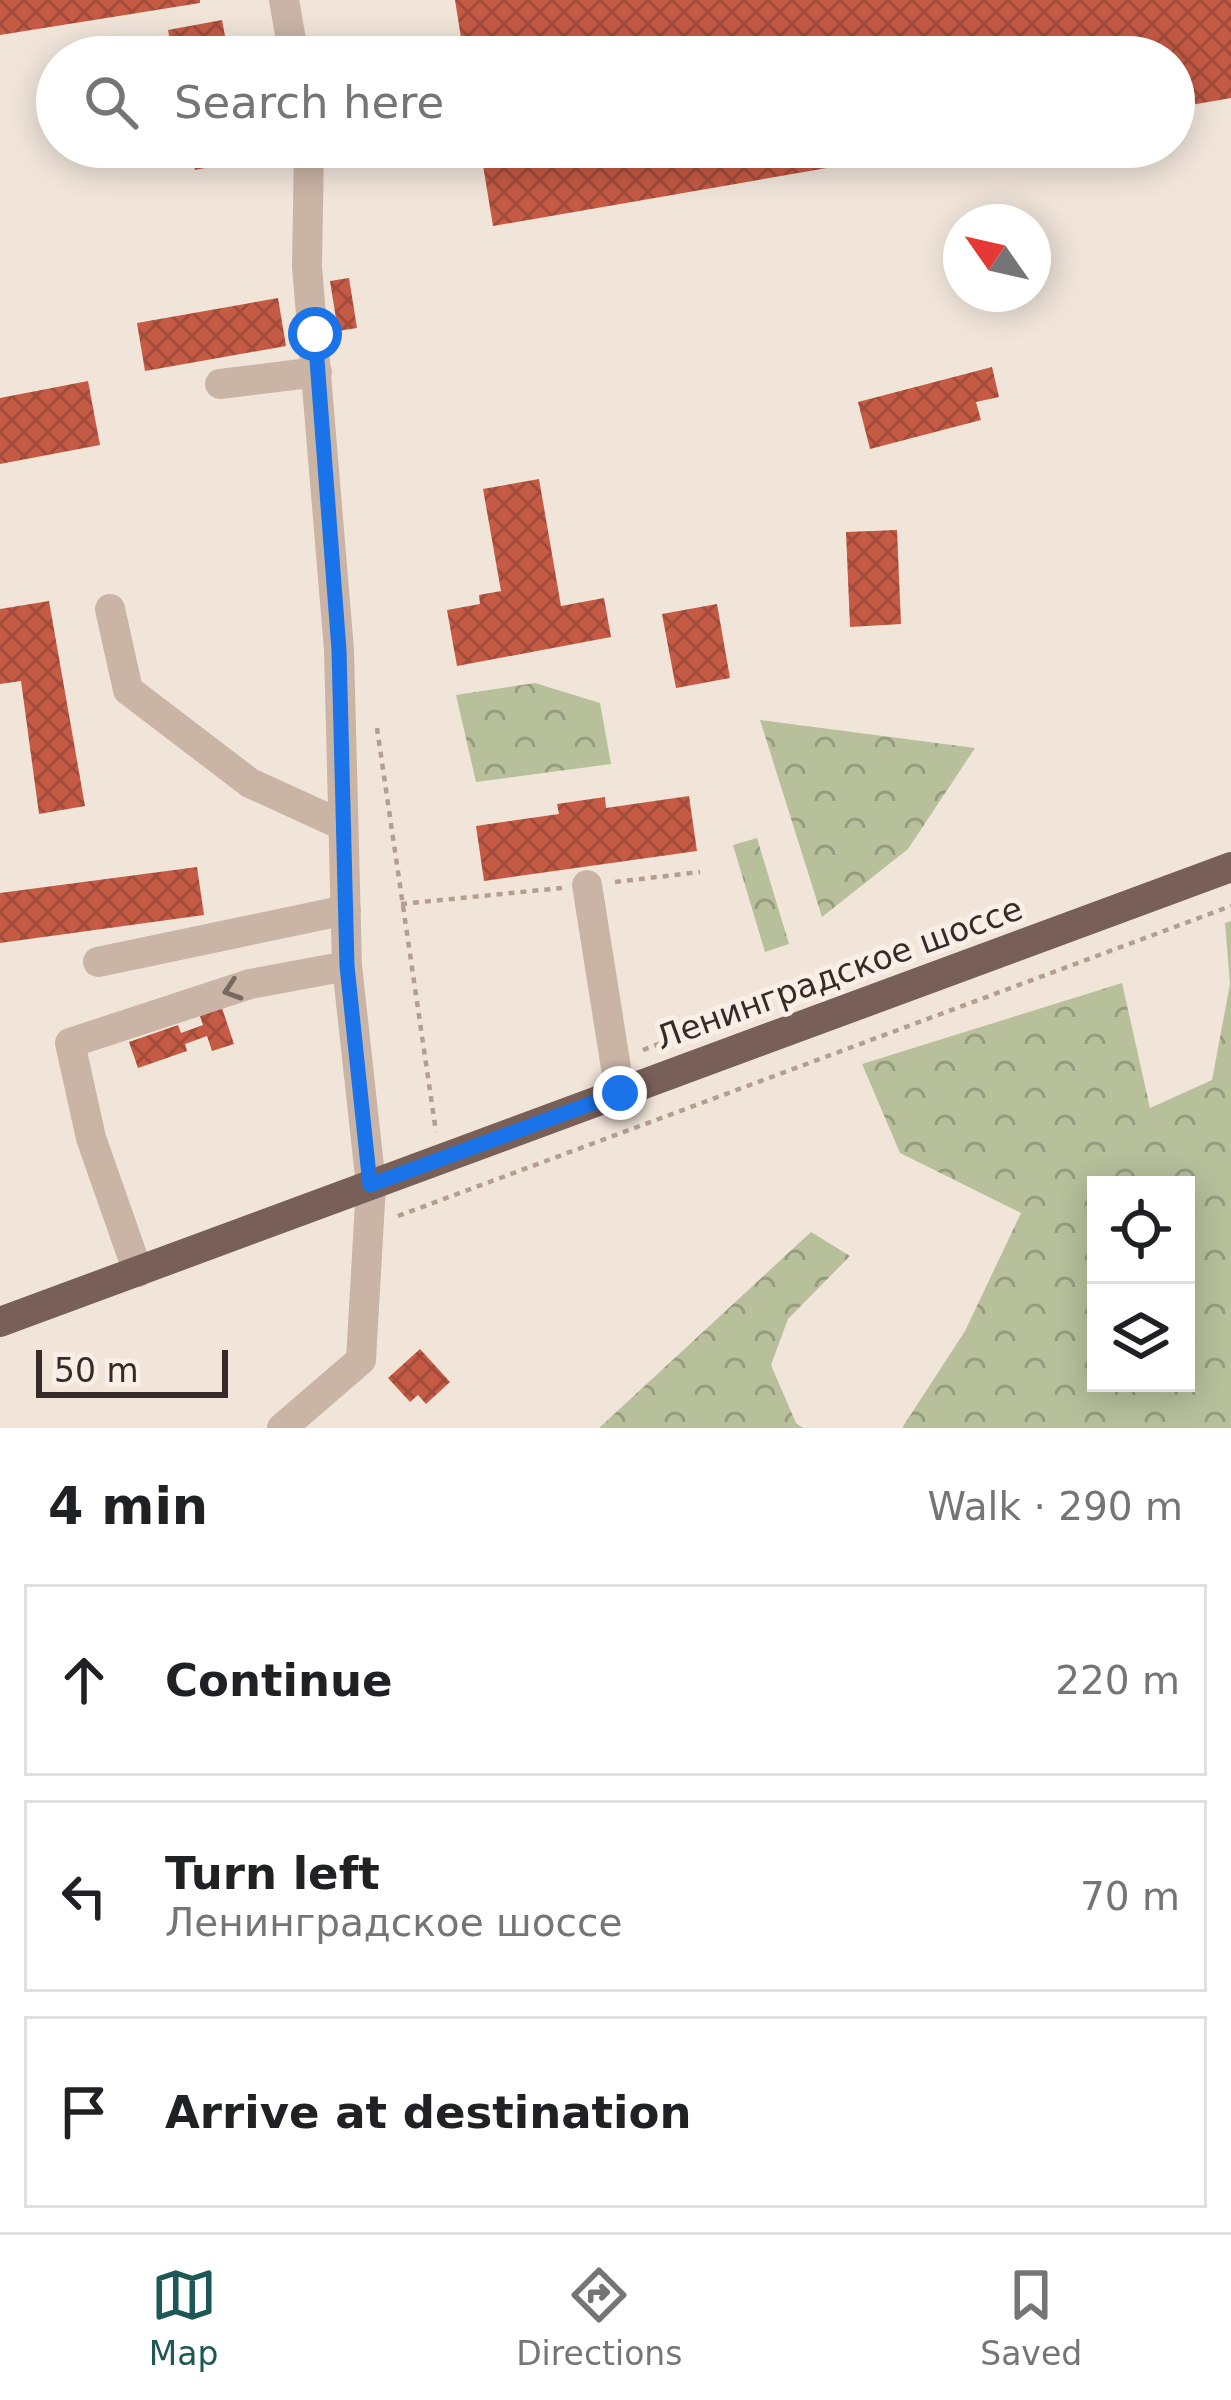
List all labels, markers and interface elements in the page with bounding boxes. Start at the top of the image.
search box [36,36,1195,168]
icon: search [78,69,144,135]
text: Search here [174,76,444,129]
north arrow [943,204,1051,312]
route start [288,307,342,361]
street label: Ленинградское шоссе [650,888,1028,1058]
one-way arrow [222,975,243,1000]
route end [593,1066,647,1120]
map controls [1087,1176,1195,1392]
button: locate [1087,1176,1195,1284]
button: layers [1087,1284,1195,1392]
scale bar [36,1344,228,1397]
text: 50 m [54,1351,139,1390]
text: 4 min [48,1477,208,1536]
text: Walk · 290 m [928,1484,1183,1529]
icon: ahead [51,1647,117,1713]
text: Continue [165,1654,393,1707]
text: 220 m [1055,1658,1180,1703]
text: Turn left [165,1847,380,1900]
icon: left [51,1863,117,1929]
text: 70 m [1080,1874,1180,1919]
text: Ленинградское шоссе [165,1900,622,1945]
icon: arrive [51,2079,117,2145]
text: Arrive at destination [165,2086,691,2139]
tab: Map [149,2262,219,2373]
tab: Directions [516,2262,682,2373]
tab: Saved [980,2262,1082,2373]

